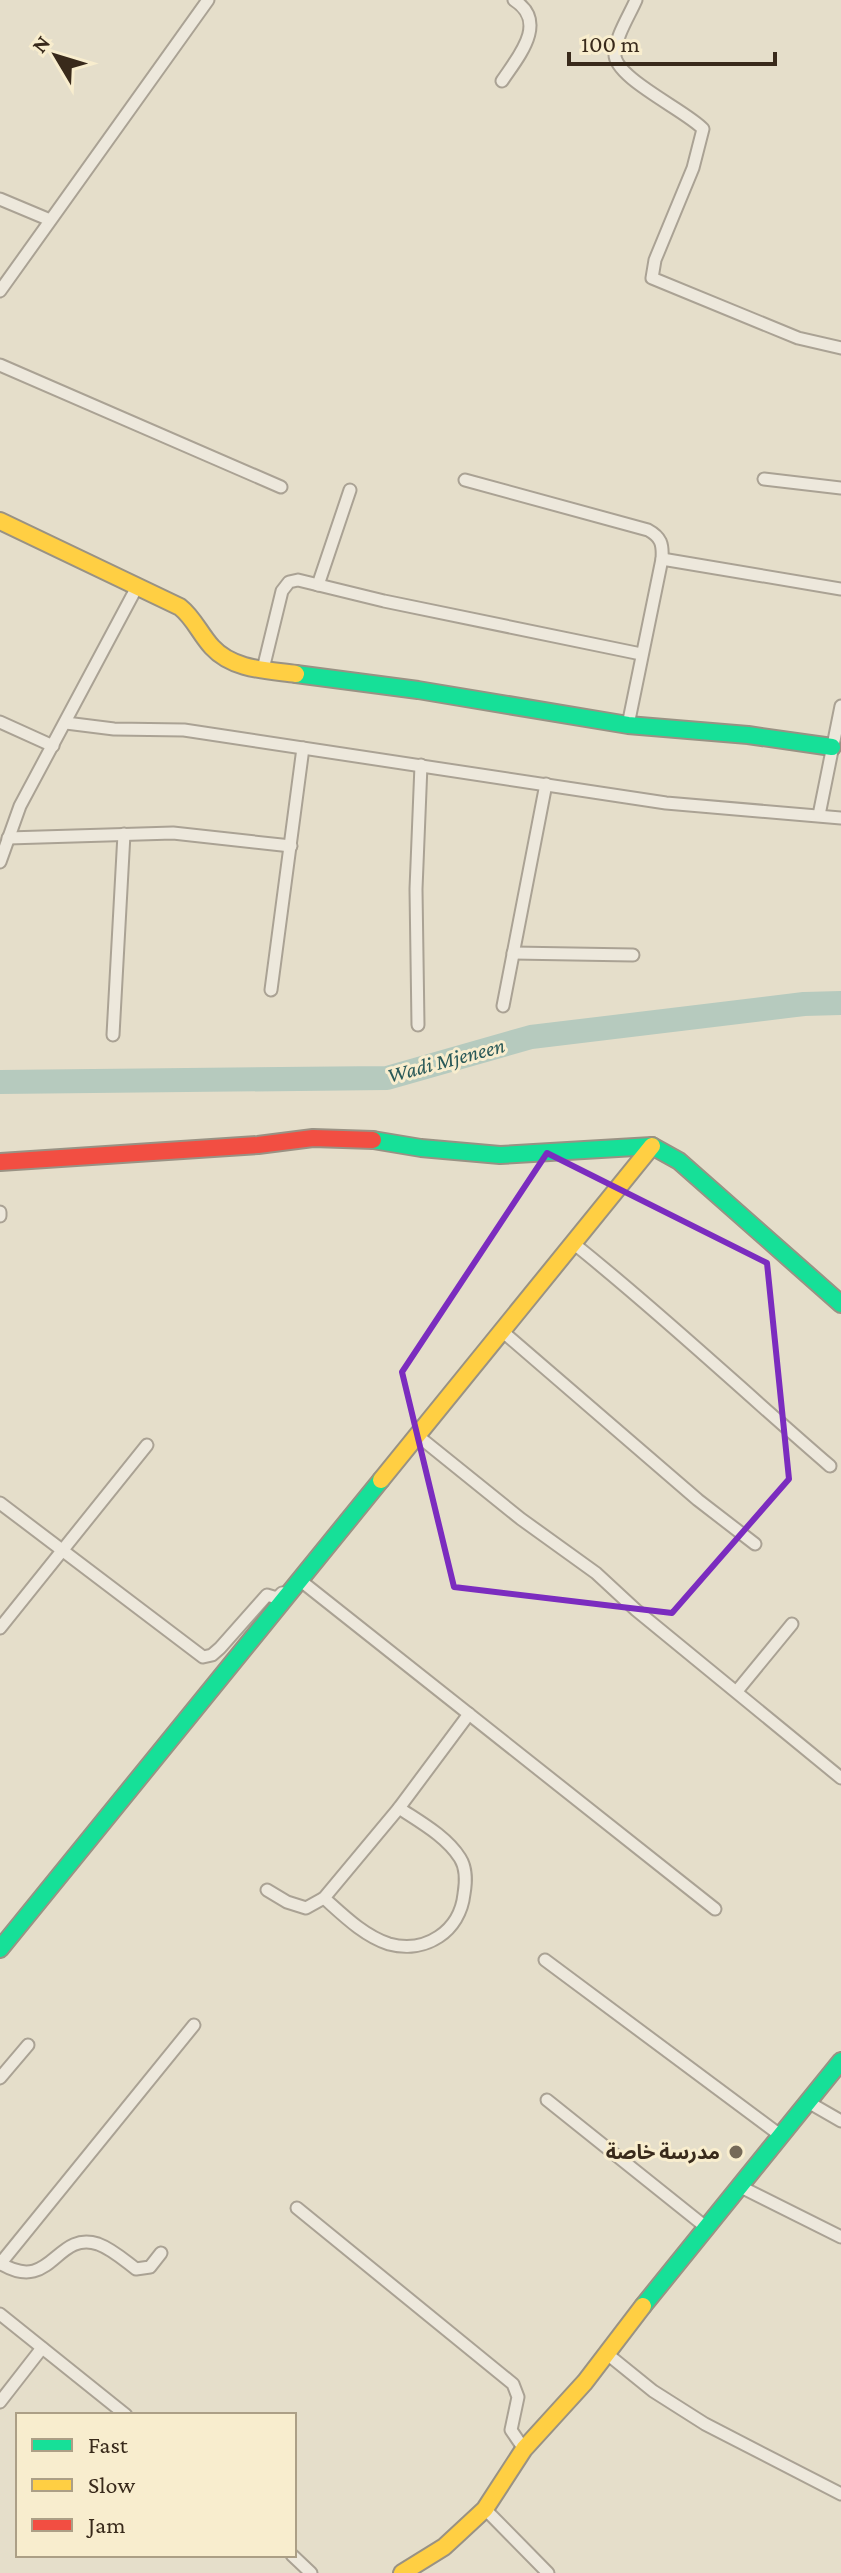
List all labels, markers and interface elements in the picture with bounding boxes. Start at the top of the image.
north arrow [16,16,96,96]
scale bar [569,16,775,66]
text: N [26,30,55,58]
text: 100 m [581,30,640,57]
water label: Wadi Mjeneen [384,1032,508,1089]
place label: مدرسة خاصة [606,2141,720,2164]
marker: مدرسة خاصة [727,2143,745,2161]
legend [16,2413,296,2557]
text: Fast [88,2431,129,2458]
text: Slow [88,2471,135,2498]
text: Jam [86,2511,126,2538]

